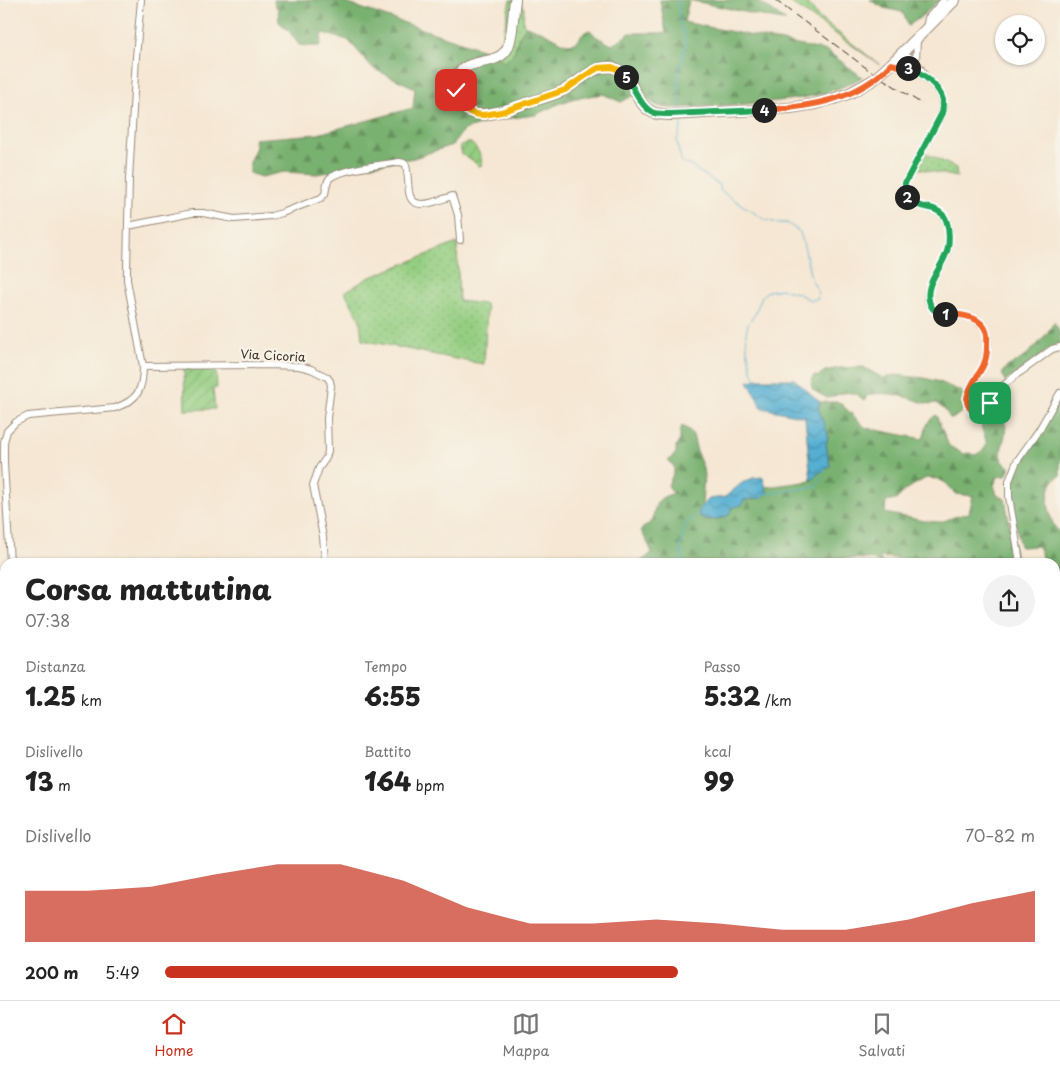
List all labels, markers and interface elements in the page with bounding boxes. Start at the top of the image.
map controls [995,15,1045,65]
button: locate [995,15,1045,65]
pin: 3 [896,56,920,80]
text: 3 [904,58,913,79]
pin: 5 [614,64,638,90]
text: 5 [622,67,631,88]
pin [435,69,477,111]
icon: check [442,76,470,104]
pin: 4 [752,98,776,122]
text: 4 [760,100,769,121]
pin: 2 [894,184,920,210]
text: 2 [903,187,912,208]
pin: 1 [932,302,958,326]
text: 1 [942,304,949,325]
street label: Via Cicoria [240,344,306,366]
pin [969,382,1011,424]
icon: arrive [976,389,1004,417]
text: Corsa mattutina [25,567,272,610]
button: share [983,575,1035,627]
text: 07:38 [25,608,70,632]
text: Distanza [25,656,85,677]
text: Tempo [364,656,407,677]
text: Passo [704,656,741,677]
text: 1.25 [25,677,76,715]
text: 6:55 [364,677,421,715]
text: 5:32 [704,677,760,715]
text: km [76,690,102,711]
text: /km [760,690,792,711]
text: Dislivello [25,741,83,762]
text: Battito [364,741,411,762]
text: kcal [704,741,732,762]
text: 13 [25,762,53,800]
text: 164 [364,762,411,800]
text: 99 [704,762,734,800]
text: m [53,775,71,796]
text: bpm [411,775,445,796]
text: Dislivello [25,823,91,847]
text: 70–82 m [965,823,1035,847]
text: 200 m [25,960,79,984]
text: 5:49 [105,960,140,984]
tab: Home [155,1010,193,1061]
tab: Mappa [503,1010,549,1061]
tab: Salvati [858,1010,905,1061]

